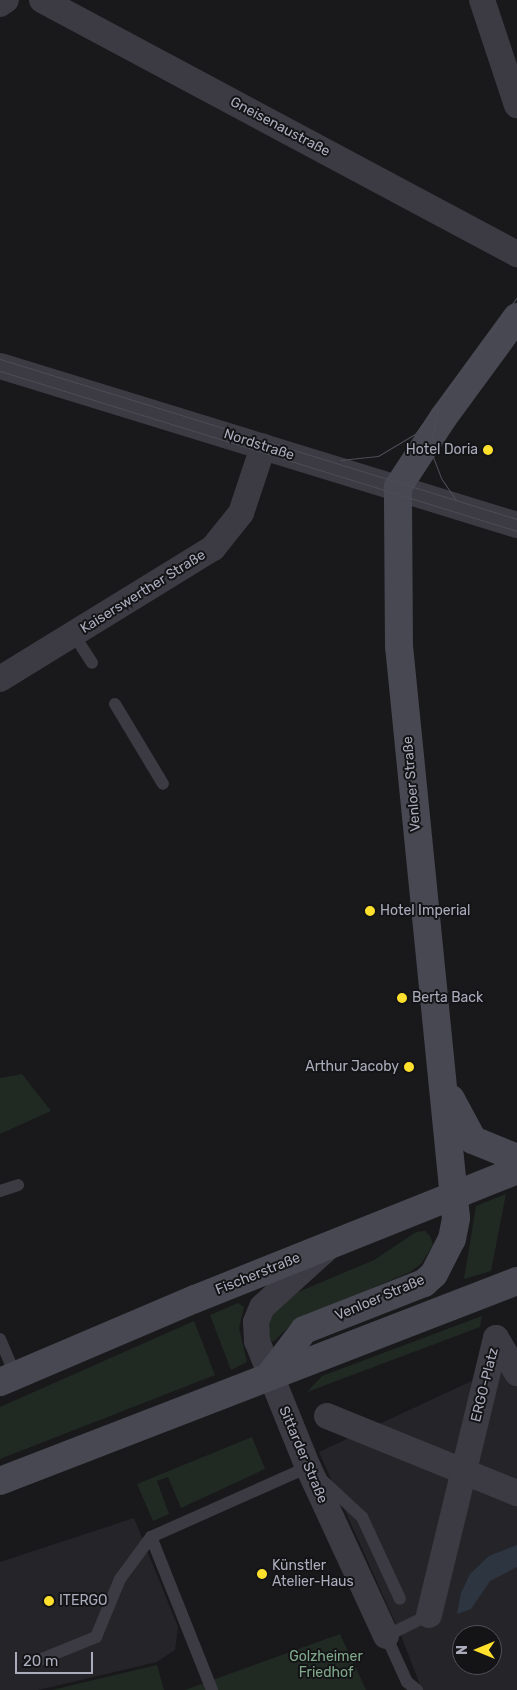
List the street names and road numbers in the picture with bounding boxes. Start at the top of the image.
street label: Gneisenaustraße [227,94,333,160]
street label: Nordstraße [222,426,296,464]
street label: Kaiserswerther Straße [77,547,209,637]
street label: Venloer Straße [399,735,425,833]
street label: Fischerstraße [213,1249,303,1299]
street label: Venloer Straße [333,1272,427,1324]
street label: ERGO-Platz [468,1346,502,1424]
street label: Sittarder Straße [275,1404,331,1506]

